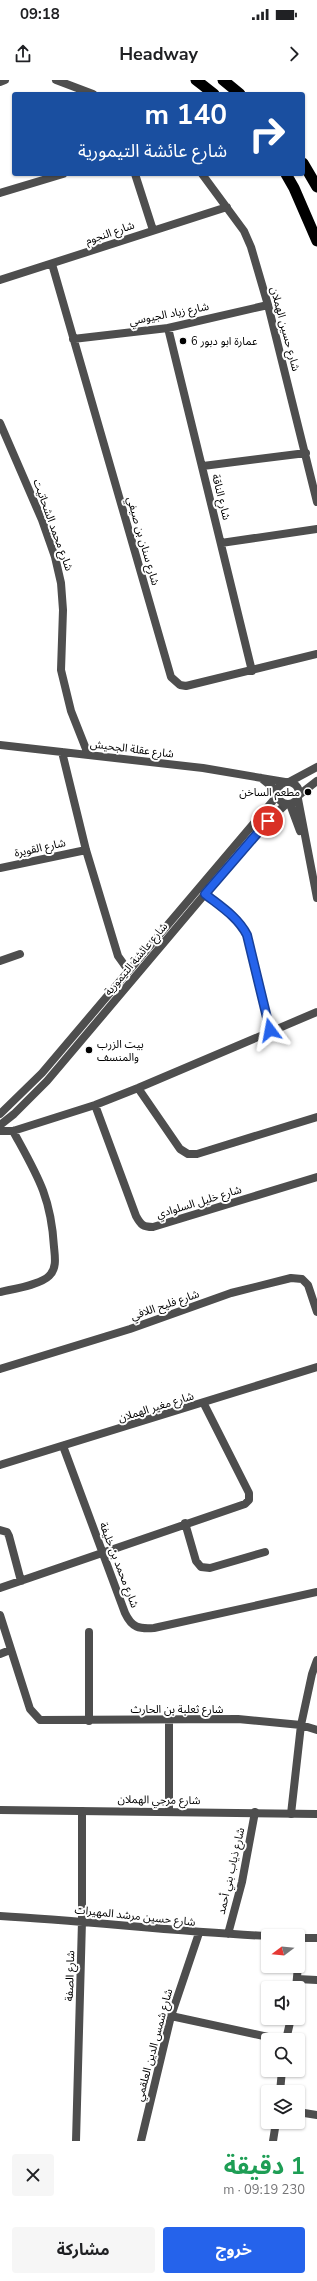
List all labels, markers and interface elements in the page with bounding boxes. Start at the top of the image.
text: 09:18 [20,4,60,24]
text: Headway [119,42,198,66]
icon: share [12,43,34,65]
icon: forward [283,43,305,65]
text: 140 m [144,96,227,134]
icon: right [241,108,293,160]
text: شارع عائشة التيمورية [78,139,227,163]
street label: شارع النجوم [83,217,137,248]
street label: شارع حسين الهملان [267,285,304,373]
street label: شارع زياد الجيوسي [128,299,211,331]
place label: عمارة ابو دبور 6 [191,334,258,349]
marker: عمارة ابو دبور 6 [178,336,188,346]
street label: شارع الناقة [208,472,234,522]
street label: شارع محمد الشحاتيت [29,477,77,573]
street label: شارع سنان بن صيفي [122,495,163,588]
street label: شارع عقلة الجحيش [89,736,175,762]
place label: مطعم الساخن [239,785,300,801]
marker: مطعم الساخن [303,787,313,797]
pin [251,804,285,838]
icon: arrive [257,810,279,832]
street label: شارع القويرة [13,835,67,861]
street label: شارع عائشة التيمورية [101,919,171,999]
position arrow [249,1009,291,1051]
place label: بيت الزرب والمنسف [97,1037,144,1065]
marker: بيت الزرب والمنسف [84,1045,94,1055]
street label: شارع خليل السلوادي [154,1182,244,1224]
street label: شارع فليح اللافي [129,1286,202,1325]
street label: شارع مغير الهملان [116,1388,196,1426]
street label: شارع محمد بن خليفة [96,1520,142,1610]
street label: شارع ثعلبة بن الحارث [131,1702,224,1717]
street label: شارع مرجي الهملان [117,1792,201,1810]
street label: شارع ذياب بني أحمد [214,1826,250,1916]
street label: شارع حسين مرشد المهيرات [74,1902,196,1930]
north arrow [261,1929,305,1973]
map controls [261,1929,305,2129]
street label: شارع الصفة [62,1950,78,2002]
button: sound [261,1981,305,2025]
street label: شارع شمس الدين العلقمي [132,1987,178,2103]
button: search [261,2033,305,2077]
button: layers [261,2085,305,2129]
text: 1 دقيقة [224,2150,305,2182]
button: close [12,2154,54,2196]
text: 230 m · 09:19 [223,2181,305,2199]
button: مشاركة [12,2227,155,2273]
button: خروج [163,2227,305,2273]

